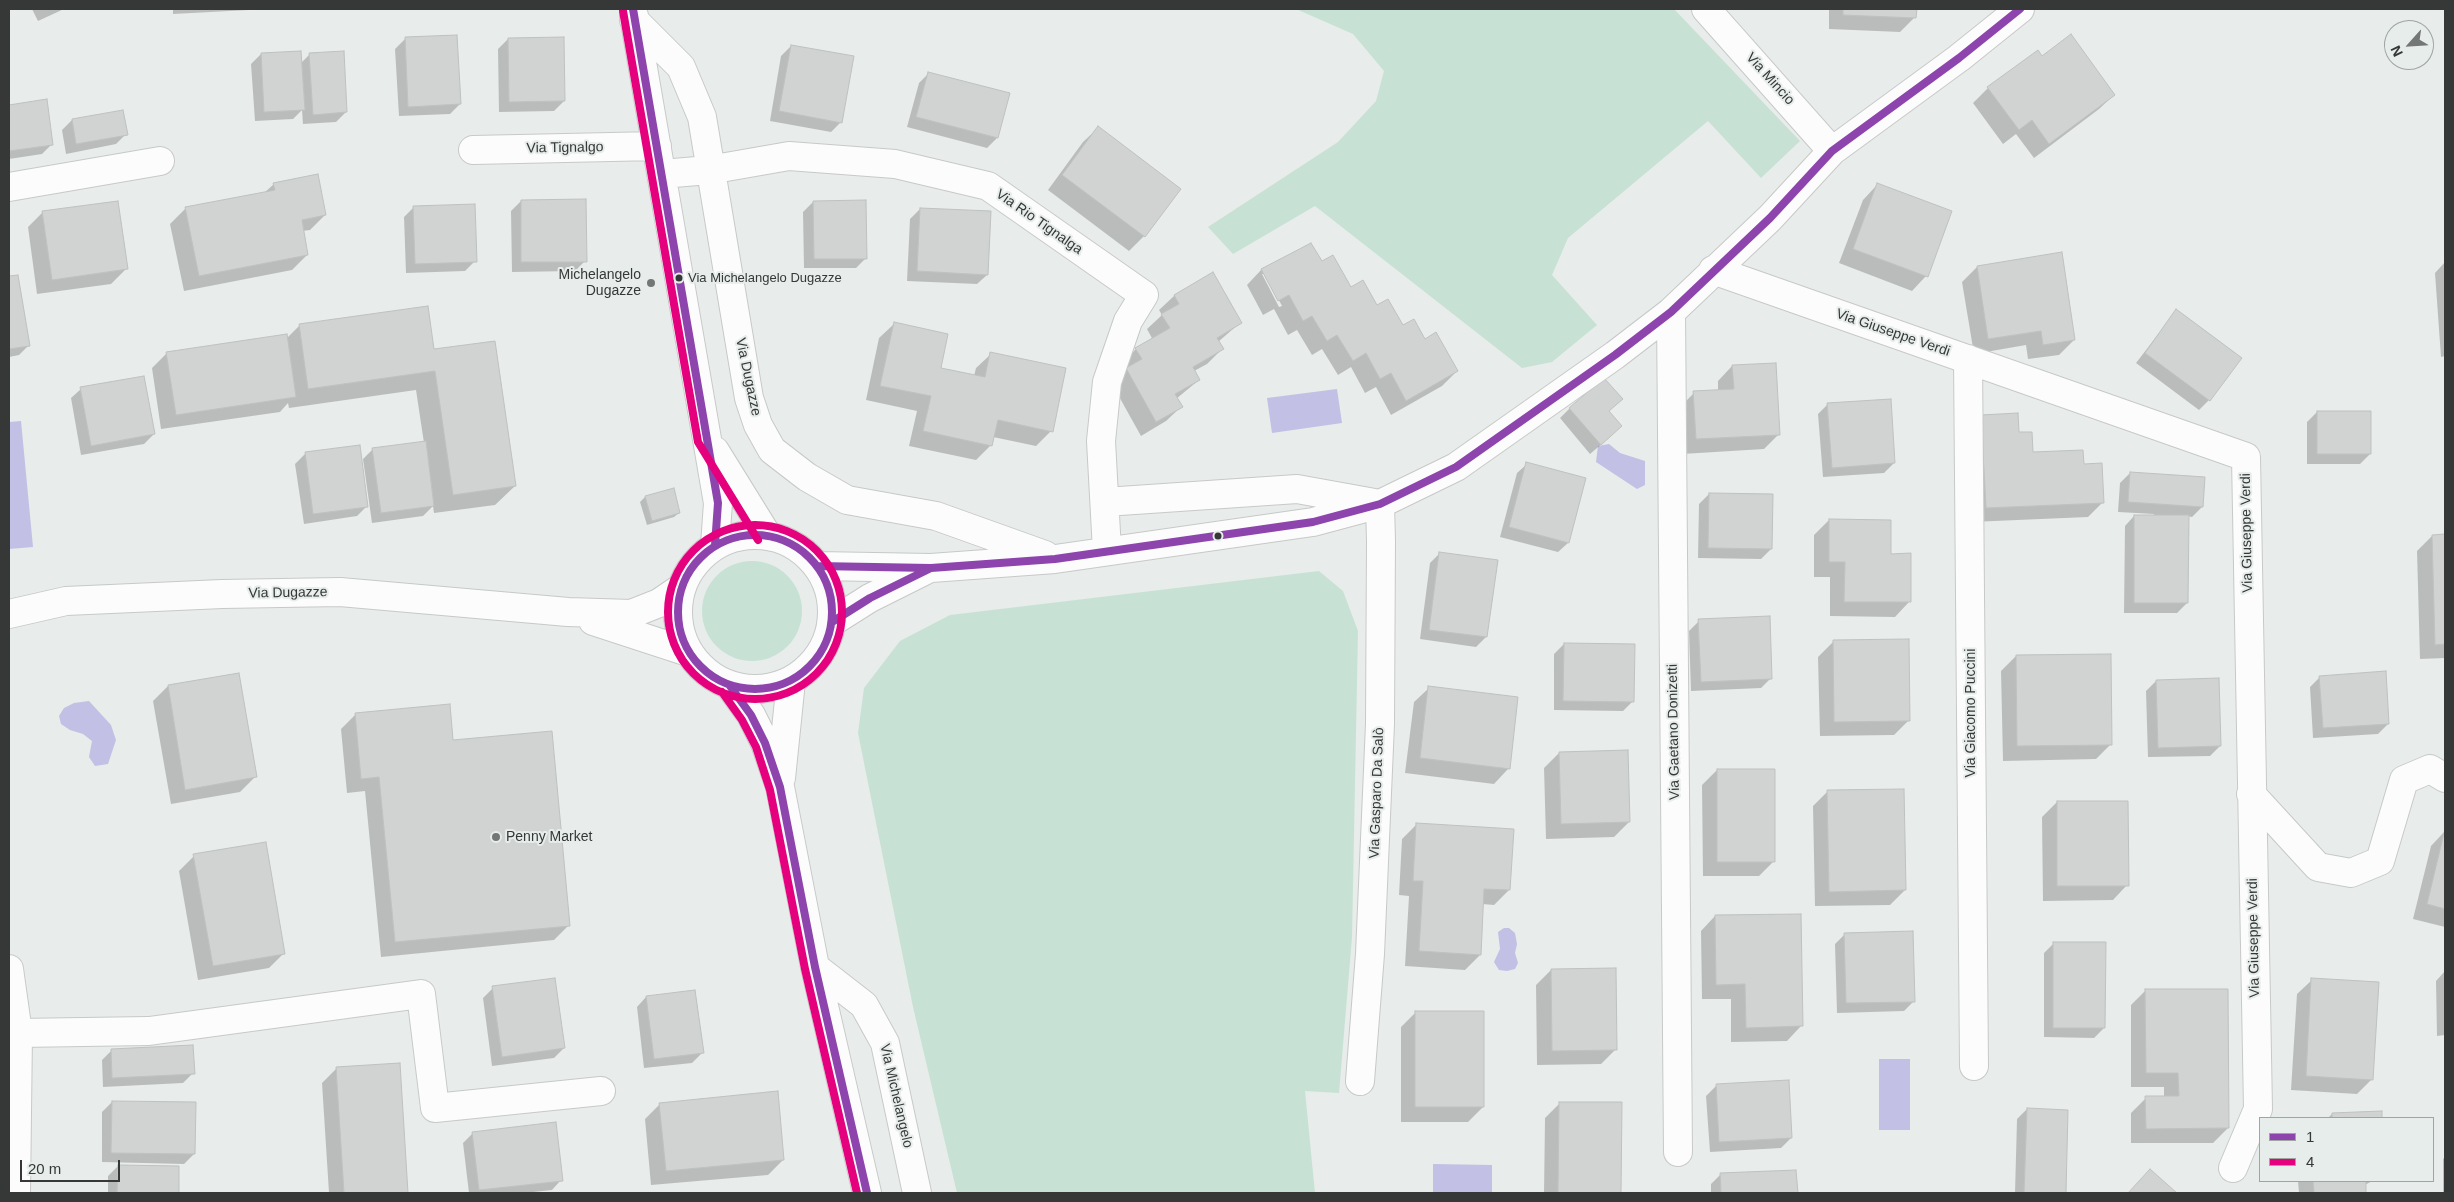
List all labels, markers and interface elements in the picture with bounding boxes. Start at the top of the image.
north arrow [2384,20,2434,70]
text: N [2387,43,2406,59]
street label: Via Mincio [1742,49,1798,109]
street label: Via Tignalgo [526,139,604,157]
street label: Via Rio Tignalga [992,186,1086,258]
place label: Michelangelo Dugazze [559,267,641,300]
place label: Via Michelangelo Dugazze [688,270,842,286]
marker: Via Michelangelo Dugazze [674,273,684,283]
marker: Michelangelo Dugazze [645,277,657,289]
street label: Via Giuseppe Verdi [1834,306,1952,360]
street label: Via Dugazze [732,337,764,417]
street label: Via Giuseppe Verdi [2238,473,2256,593]
unlabelled marker [1213,531,1223,541]
street label: Via Dugazze [248,584,328,602]
street label: Via Giacomo Puccini [1963,649,1979,777]
street label: Via Gaetano Donizetti [1664,664,1684,800]
street label: Via Gasparo Da Salò [1366,727,1388,859]
place label: Penny Market [506,829,592,845]
marker: Penny Market [490,831,502,843]
street label: Via Giuseppe Verdi [2245,878,2263,998]
street label: Via Michelangelo [876,1042,916,1150]
legend [2259,1117,2434,1182]
text: 1 [2306,1128,2314,1145]
scale bar [22,1150,122,1182]
text: 4 [2306,1153,2314,1170]
text: 20 m [28,1160,61,1177]

